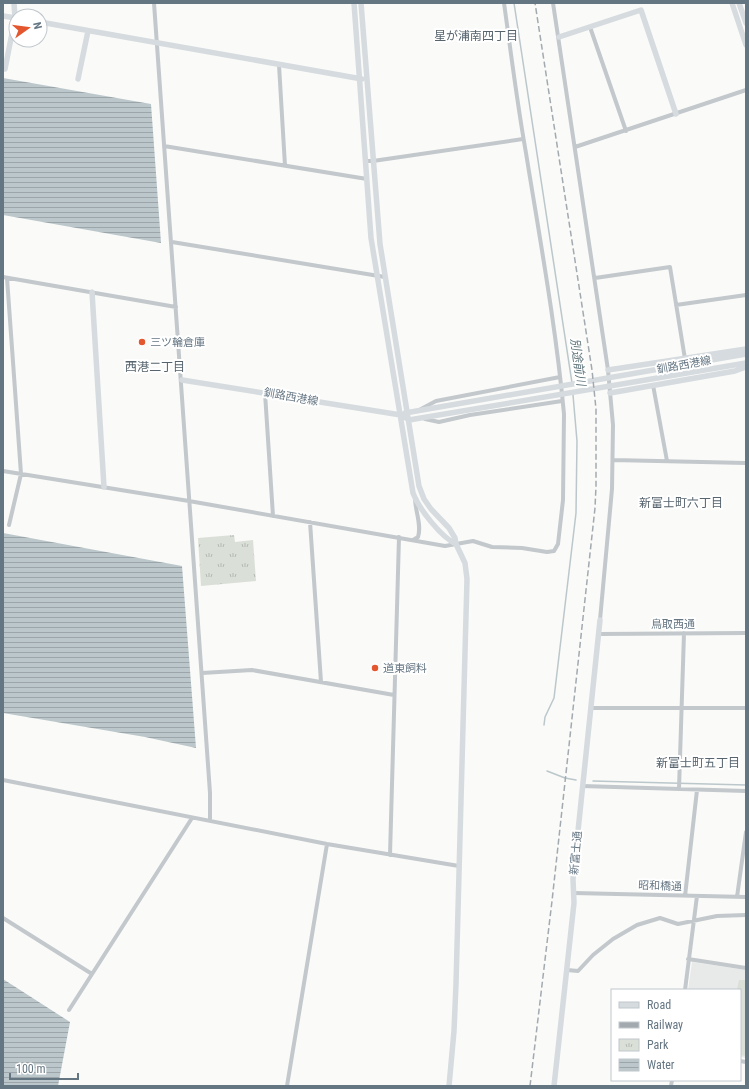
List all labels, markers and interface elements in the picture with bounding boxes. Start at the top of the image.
north arrow [8,8,48,48]
text: N [30,21,44,31]
district label: 星が浦南四丁目 [434,29,518,43]
place label: 三ツ輪倉庫 [150,336,205,349]
marker: 三ツ輪倉庫 [137,337,147,347]
water label: 別途前川 [568,337,589,389]
street label: 釧路西港線 [656,354,712,376]
district label: 西港二丁目 [125,360,185,374]
street label: 釧路西港線 [263,386,319,408]
district label: 新富士町六丁目 [639,496,723,510]
street label: 鳥取西通 [651,618,695,631]
place label: 道東飼料 [383,662,427,675]
marker: 道東飼料 [370,663,380,673]
district label: 新富士町五丁目 [656,756,740,770]
street label: 新富士通 [568,831,584,875]
street label: 昭和橋通 [638,879,682,893]
legend [611,989,741,1081]
text: Road [647,998,671,1012]
text: Railway [647,1018,683,1032]
text: Park [647,1038,669,1052]
scale bar [10,1055,78,1081]
text: Water [647,1058,675,1072]
text: 100 m [16,1062,46,1076]

